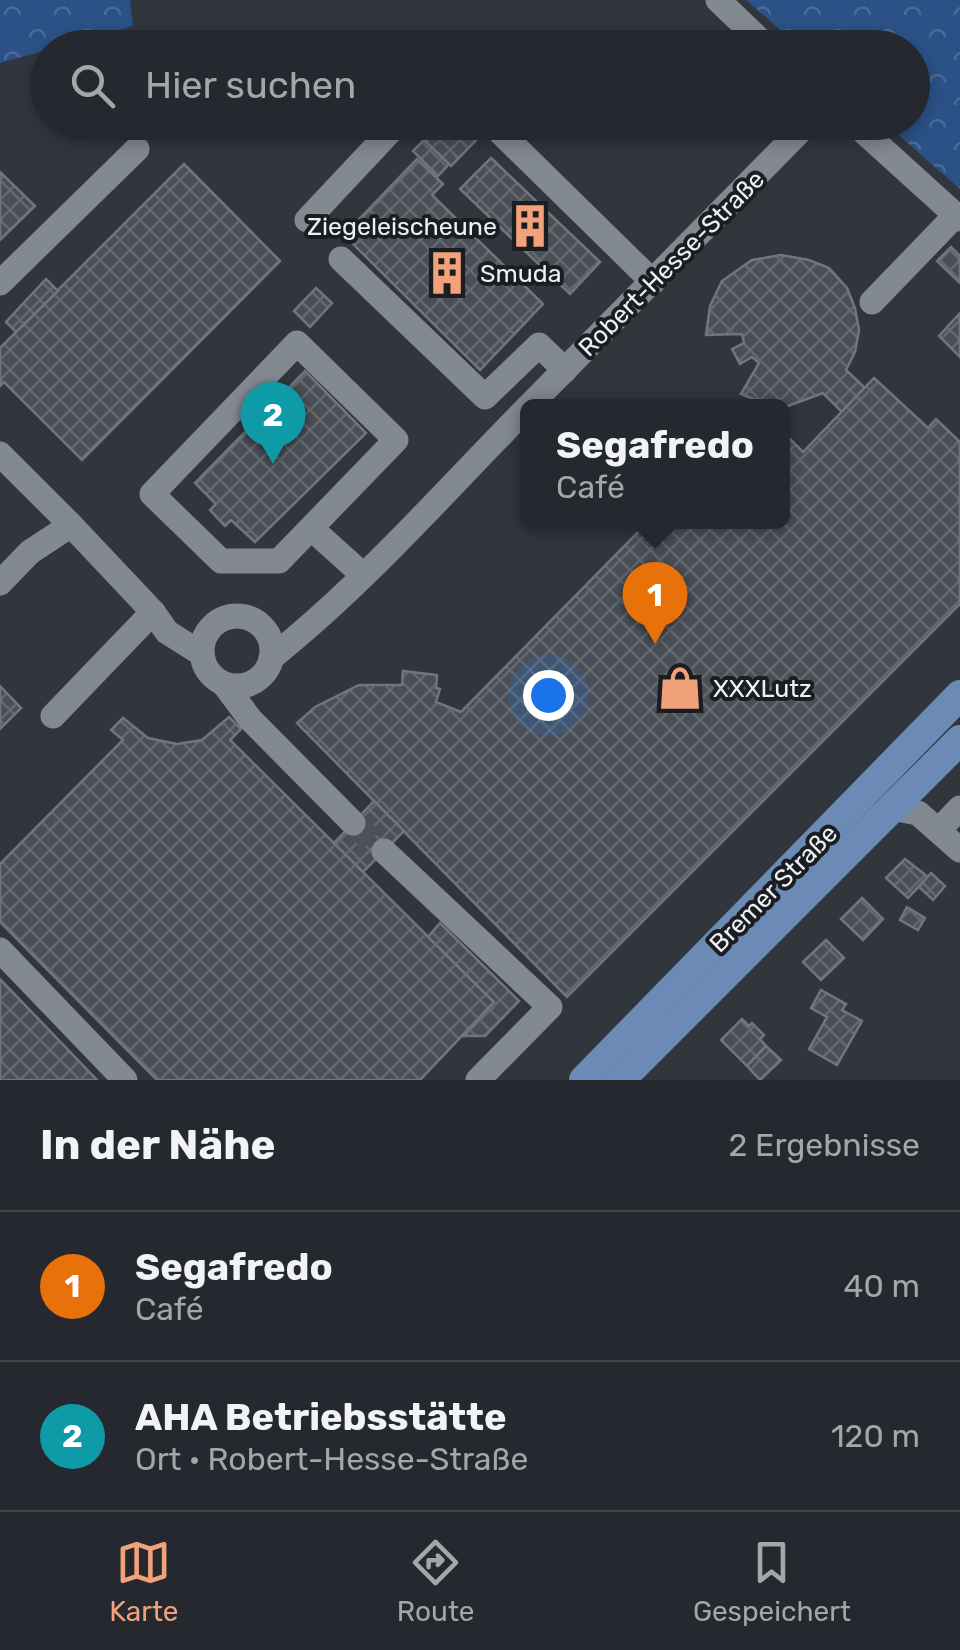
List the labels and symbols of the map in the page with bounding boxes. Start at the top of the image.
street label: Robert-Hesse-Straße [573,165,770,362]
building icon: Ziegeleischeune [506,202,554,250]
place label: Ziegeleischeune [307,212,497,241]
building icon: Smuda [423,249,471,297]
place label: Smuda [480,259,562,288]
pin: 2 [240,382,306,464]
pin: 1 [622,562,688,644]
shop icon: XXXLutz [656,664,704,712]
your location [523,670,574,721]
place label: XXXLutz [713,674,812,703]
street label: Bremer Straße [704,819,843,958]

